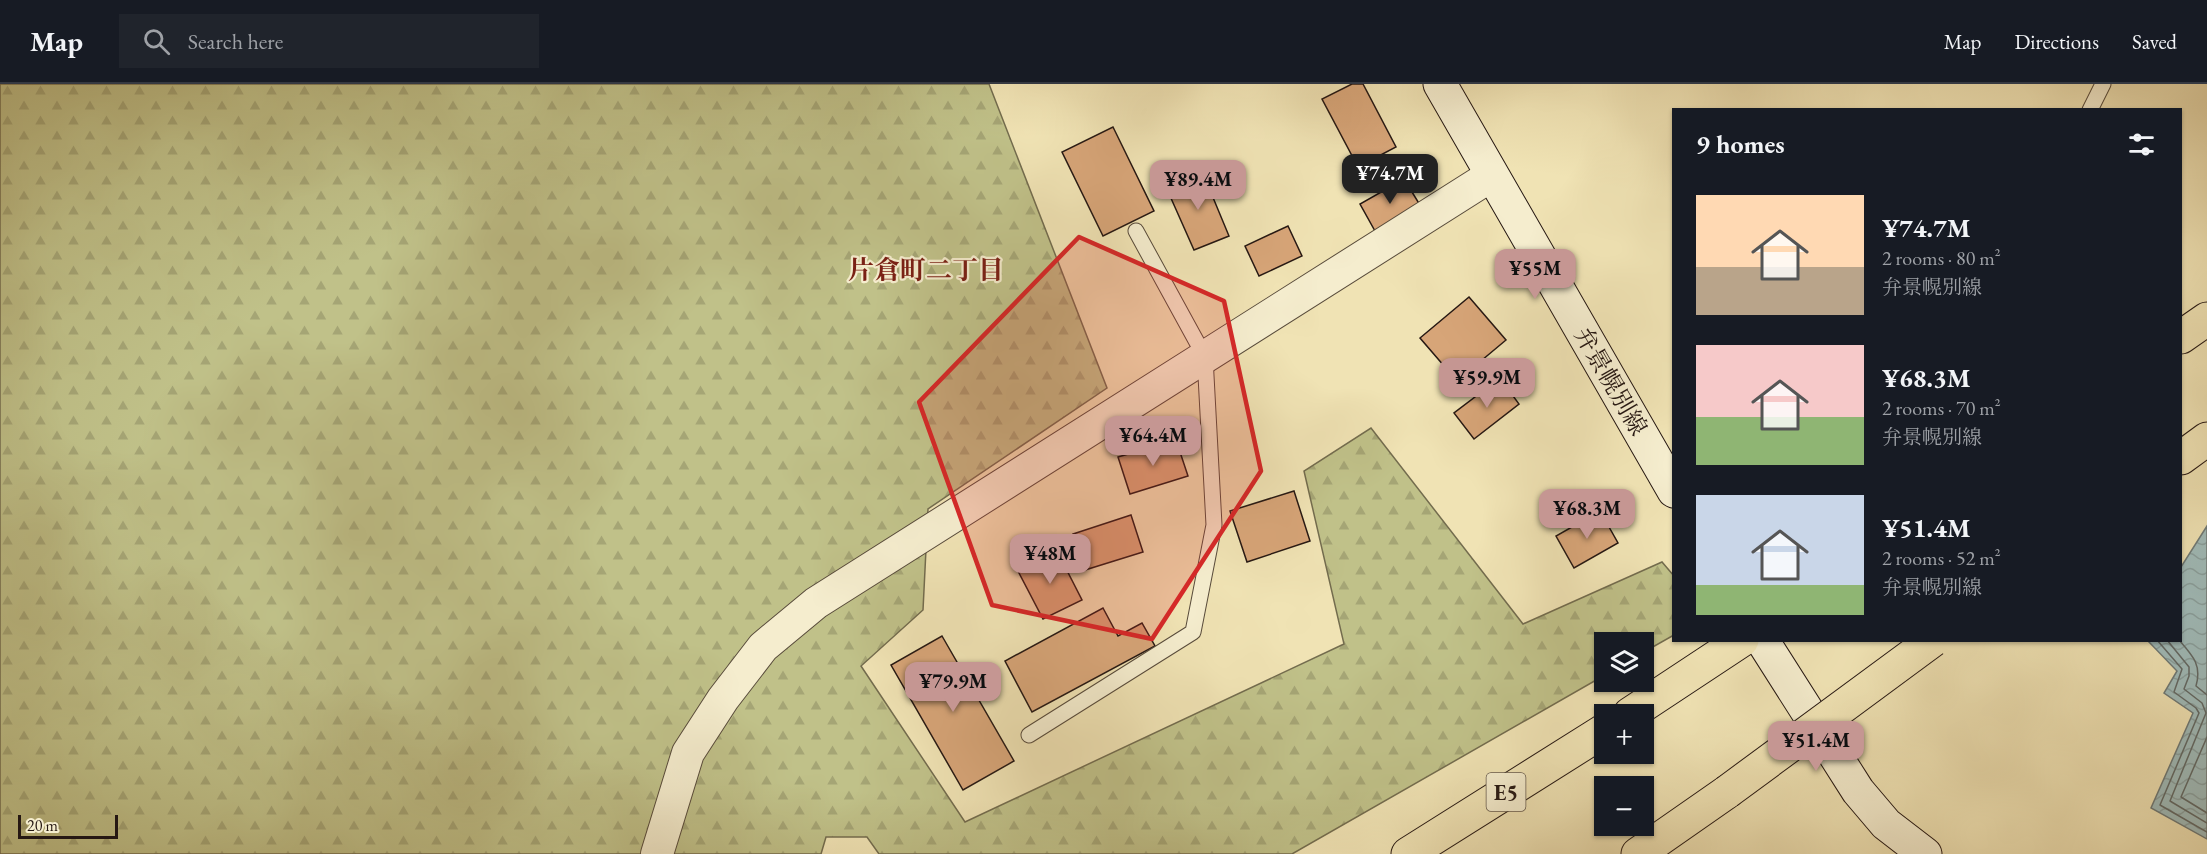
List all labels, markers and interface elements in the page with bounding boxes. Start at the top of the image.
search box [119,14,539,68]
text: Map [30,23,83,59]
icon: search [140,25,173,58]
text: Search here [188,27,283,56]
text: Map [1944,28,1981,55]
text: Directions [2014,28,2099,55]
text: Saved [2132,28,2177,55]
text: 9 homes [1696,127,1785,161]
icon: filters [2125,128,2158,161]
pin: ¥74.7M [1341,154,1439,205]
pin: ¥89.4M [1149,160,1247,211]
text: ¥74.7M [1356,160,1424,186]
text: ¥89.4M [1164,166,1232,192]
text: ¥74.7M [1882,211,1971,245]
icon: home [1744,219,1816,291]
text: 2 rooms · 80 m² [1882,245,2001,271]
pin: ¥55M [1499,249,1571,300]
district label: 片倉町二丁目 [848,253,1004,287]
text: ¥55M [1509,255,1561,281]
text: 弁景幌別線 [1882,274,1982,300]
street label: 弁景幌別線 [1568,321,1654,441]
pin: ¥59.9M [1438,358,1536,409]
text: ¥68.3M [1882,361,1971,395]
text: ¥59.9M [1453,364,1521,390]
icon: home [1744,369,1816,441]
text: 2 rooms · 70 m² [1882,395,2001,421]
pin: ¥64.4M [1104,416,1202,467]
text: ¥64.4M [1119,422,1187,448]
text: 弁景幌別線 [1882,424,1982,450]
pin: ¥68.3M [1538,489,1636,540]
text: ¥68.3M [1553,495,1621,521]
text: ¥51.4M [1882,511,1971,545]
icon: home [1744,519,1816,591]
pin: ¥48M [1014,534,1086,585]
text: ¥48M [1024,540,1076,566]
text: 2 rooms · 52 m² [1882,545,2001,571]
text: 弁景幌別線 [1882,574,1982,600]
map controls [1594,632,1654,836]
button: layers [1594,632,1654,692]
pin: ¥79.9M [904,662,1002,713]
text: ¥79.9M [919,668,987,694]
button: + [1594,704,1654,764]
pin: ¥51.4M [1767,721,1865,772]
text: ¥51.4M [1782,727,1850,753]
road number: E5 [1486,773,1526,811]
button: − [1594,776,1654,836]
scale bar [18,812,118,840]
text: 20 m [27,815,58,836]

